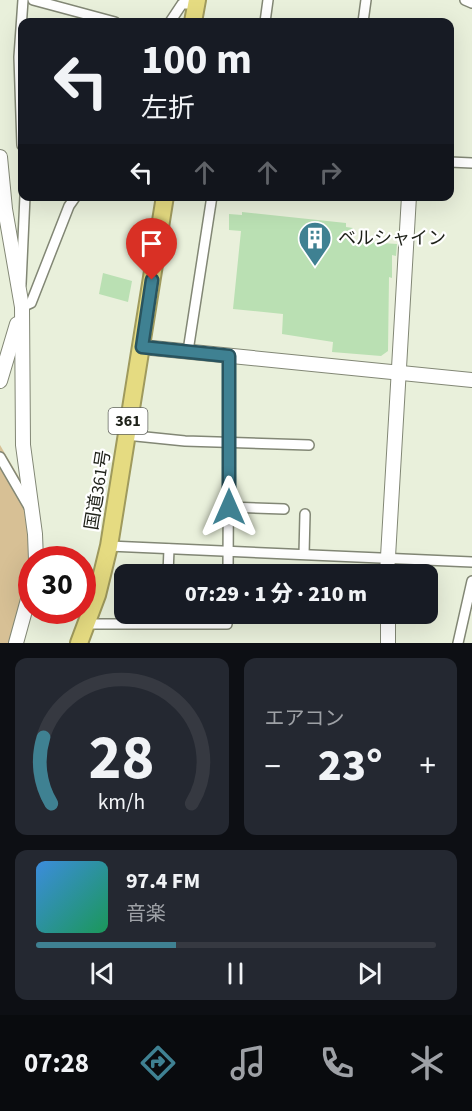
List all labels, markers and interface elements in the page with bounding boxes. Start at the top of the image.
text: 100 m [141,30,252,90]
icon: left [42,42,120,120]
text: 左折 [141,89,195,128]
icon: left [125,156,158,189]
icon: ahead [188,156,221,189]
icon: ahead [251,156,284,189]
icon: right [314,156,347,189]
pin [126,218,177,280]
building icon: ベルシャイン [297,220,333,267]
place label: ベルシャイン [338,226,446,251]
icon: arrive [135,227,168,260]
road number: 361 [108,408,148,434]
street label: 国道361号 [79,448,117,532]
position arrow [197,475,261,539]
speed limit sign: 30 [18,546,96,624]
text: 07:29 · 1 分 · 210 m [185,578,367,610]
text: エアコン [265,705,345,733]
text: 28 [89,714,155,803]
text: 23° [318,734,383,798]
text: − [265,743,281,790]
text: + [420,743,436,790]
text: km/h [98,787,146,818]
text: 97.4 FM [126,865,200,897]
text: 音楽 [126,900,166,928]
icon: previous [86,957,119,990]
icon: pause [219,957,252,990]
icon: next [353,957,386,990]
icon: directions [137,1042,179,1084]
icon: music [227,1042,269,1084]
icon: phone [316,1042,358,1084]
icon: climate [406,1042,448,1084]
text: 07:28 [24,1044,89,1083]

